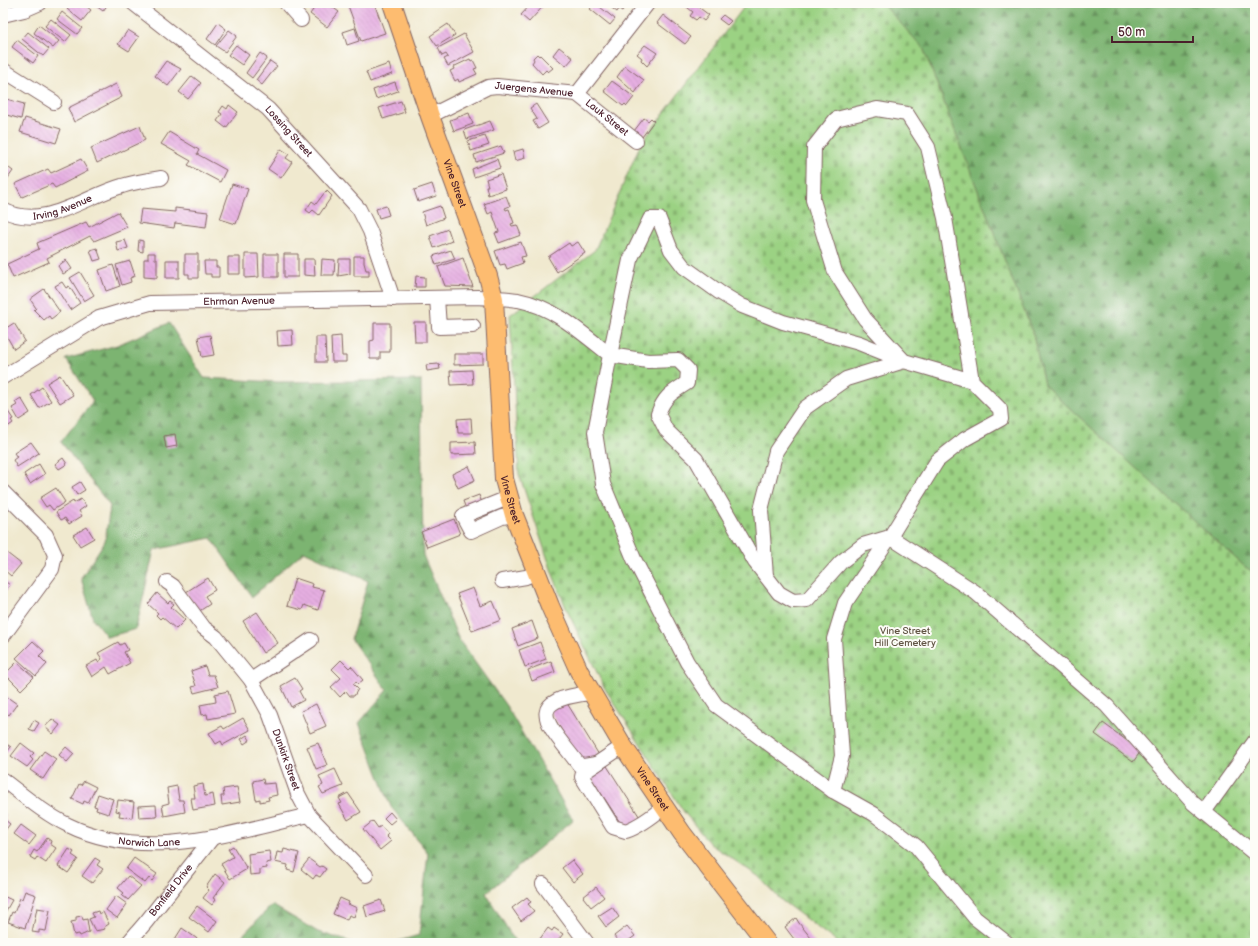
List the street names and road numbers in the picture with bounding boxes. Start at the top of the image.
street label: Juergens Avenue [494,80,574,100]
street label: Lauk Street [583,97,631,138]
street label: Lossing Street [262,103,315,159]
street label: Vine Street [440,158,469,209]
street label: Irving Avenue [33,192,94,223]
street label: Ehrman Avenue [203,295,275,308]
street label: Vine Street [498,475,523,526]
street label: Dunkirk Street [269,727,302,792]
street label: Vine Street [633,765,671,813]
street label: Norwich Lane [117,835,181,849]
street label: Bonfield Drive [147,862,195,919]

